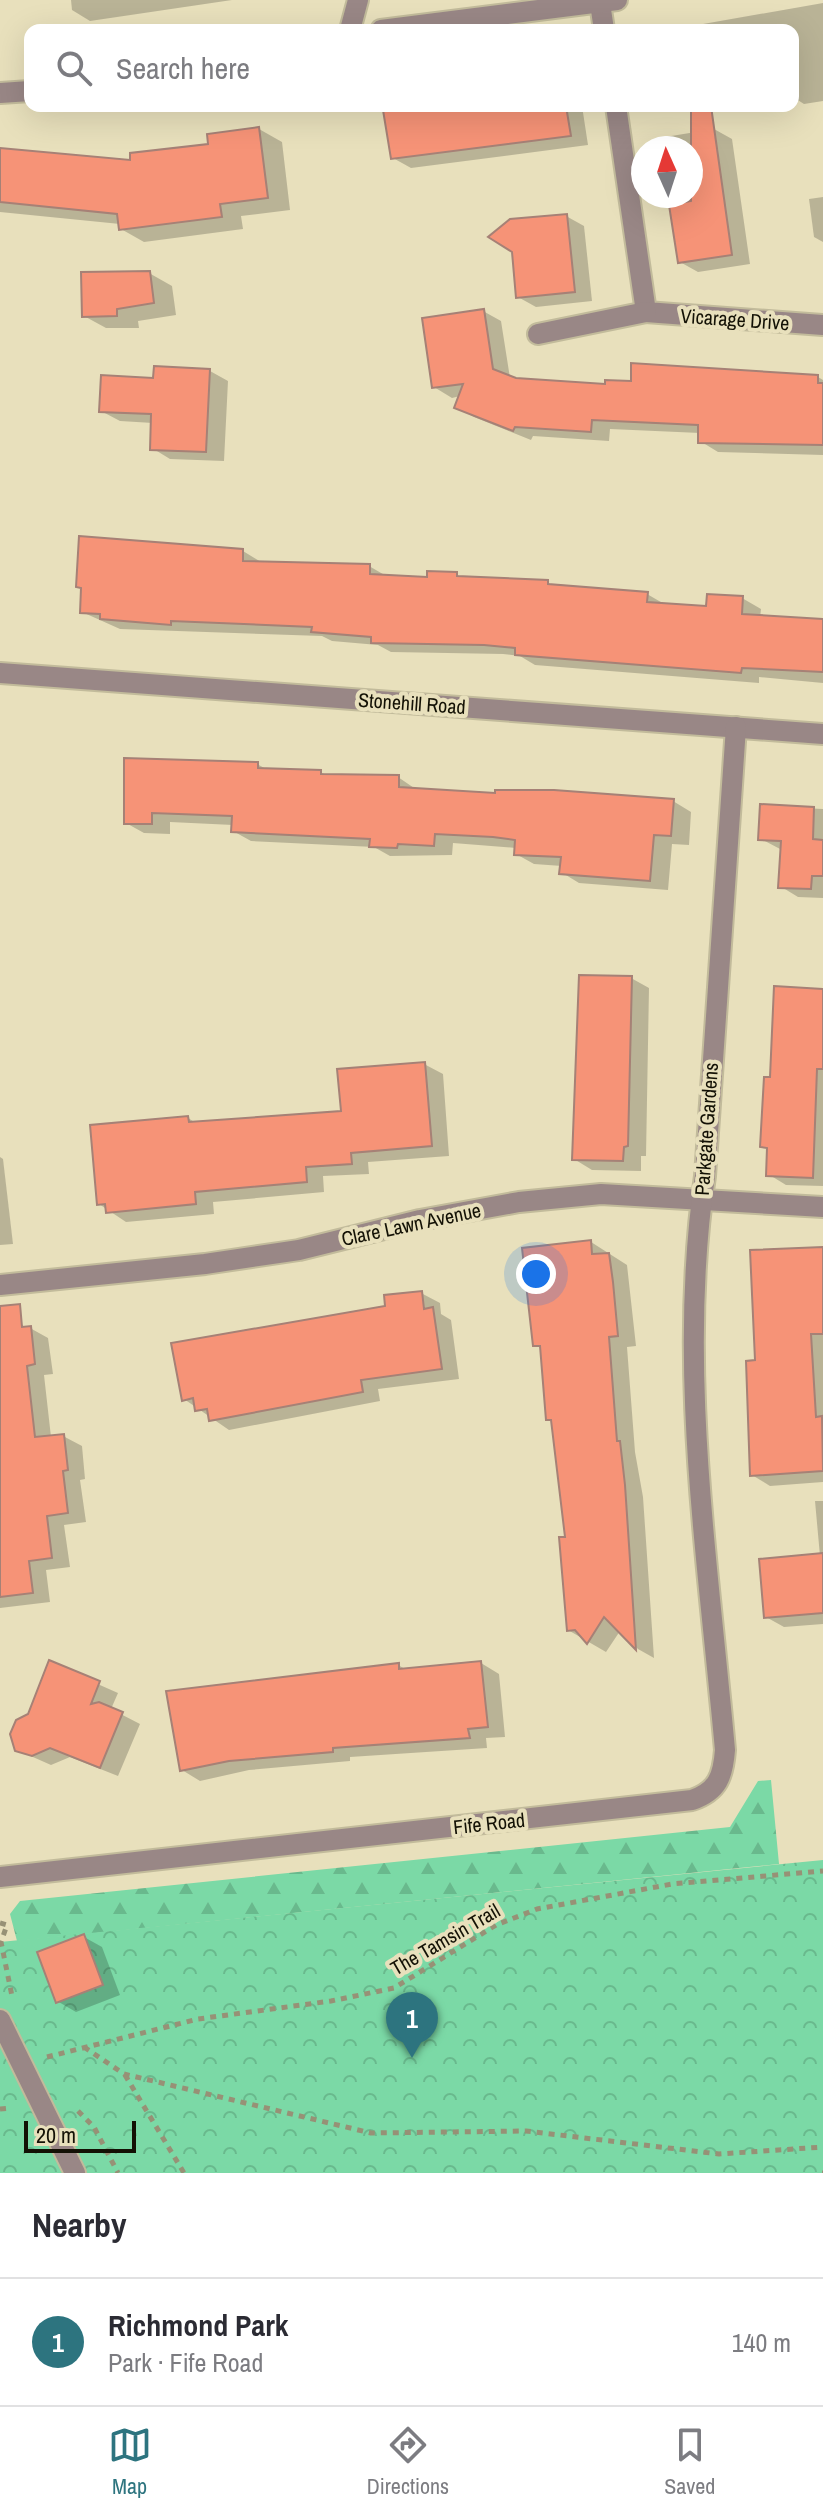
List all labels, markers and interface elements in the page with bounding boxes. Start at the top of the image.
search box [24,24,799,112]
icon: search [52,46,96,90]
text: Search here [116,48,250,88]
north arrow [631,136,703,208]
street label: Vicarage Drive [680,302,790,336]
street label: Stonehill Road [357,686,467,720]
street label: Parkgate Gardens [688,1062,724,1196]
street label: Clare Lawn Avenue [339,1196,483,1252]
your location [516,1254,556,1294]
street label: Fife Road [452,1806,526,1840]
street label: The Tamsin Trail [385,1897,505,1981]
pin: 1 [386,1992,438,2058]
scale bar [24,2117,136,2153]
text: 20 m [36,2120,76,2150]
text: Nearby [32,2202,127,2248]
text: Richmond Park [108,2305,288,2345]
text: 1 [52,2325,64,2360]
text: 140 m [732,2325,791,2360]
text: Park · Fife Road [108,2345,263,2380]
tab: Map [108,2423,152,2501]
tab: Directions [367,2423,449,2501]
tab: Saved [664,2423,715,2501]

